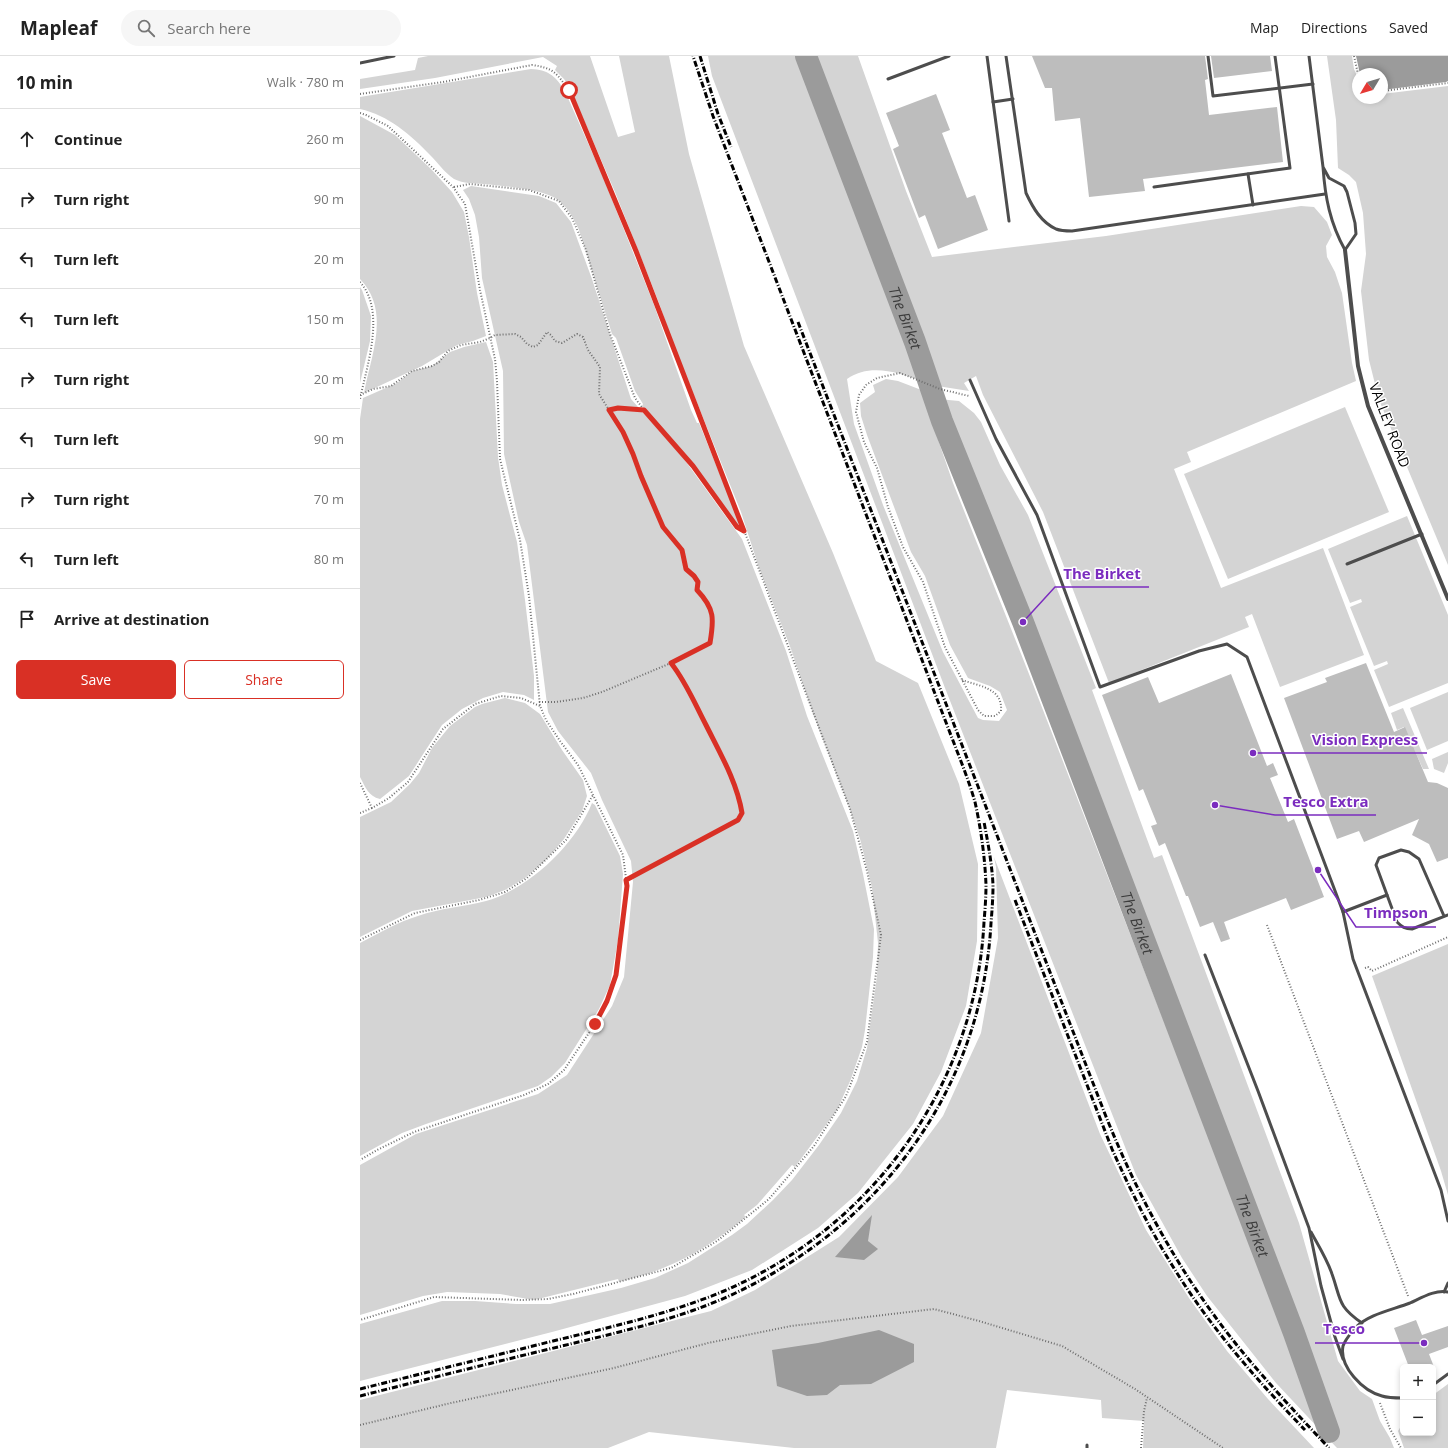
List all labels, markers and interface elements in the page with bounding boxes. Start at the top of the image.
search box [121,10,401,46]
text: Mapleaf [20,15,97,41]
icon: search [135,17,157,39]
text: Search here [167,18,251,38]
text: Map [1250,18,1279,37]
text: Directions [1301,18,1367,37]
text: Saved [1389,18,1428,37]
north arrow [1352,68,1388,104]
text: 10 min [16,71,73,94]
text: Walk · 780 m [267,73,344,91]
route start [560,81,578,99]
icon: ahead [16,128,38,150]
text: Continue [54,129,122,149]
text: 260 m [306,130,344,148]
icon: right [16,188,38,210]
text: Turn right [54,189,129,209]
text: 90 m [314,190,344,208]
icon: left [16,248,38,270]
text: Turn left [54,249,119,269]
text: 20 m [314,250,344,268]
water label: The Birket [885,283,927,353]
icon: left [16,308,38,330]
text: Turn left [54,309,119,329]
text: 150 m [306,310,344,328]
icon: right [16,368,38,390]
text: Turn right [54,369,129,389]
text: 20 m [314,370,344,388]
street label: VALLEY ROAD [1365,380,1415,470]
icon: left [16,428,38,450]
text: Turn left [54,429,119,449]
text: 90 m [314,430,344,448]
icon: right [16,488,38,510]
text: Turn right [54,489,129,509]
text: 70 m [314,490,344,508]
icon: left [16,548,38,570]
text: Turn left [54,549,119,569]
text: 80 m [314,550,344,568]
callout: The Birket [1055,560,1149,587]
text: The Birket [1063,563,1141,583]
icon: arrive [16,608,38,630]
text: Arrive at destination [54,609,209,629]
button: Save [16,660,176,699]
button: Share [184,660,344,699]
callout: Vision Express [1304,726,1427,753]
text: Vision Express [1312,729,1418,749]
callout: Tesco Extra [1275,788,1376,815]
text: Tesco Extra [1283,791,1369,811]
water label: The Birket [1116,888,1159,958]
callout: Timpson [1356,900,1436,927]
text: Timpson [1364,902,1428,922]
route end [586,1015,604,1033]
water label: The Birket [1232,1191,1274,1261]
callout: Tesco [1315,1316,1373,1343]
text: Tesco [1323,1318,1365,1338]
map controls [1400,1364,1436,1436]
button: + [1400,1364,1436,1400]
button: − [1400,1400,1436,1436]

